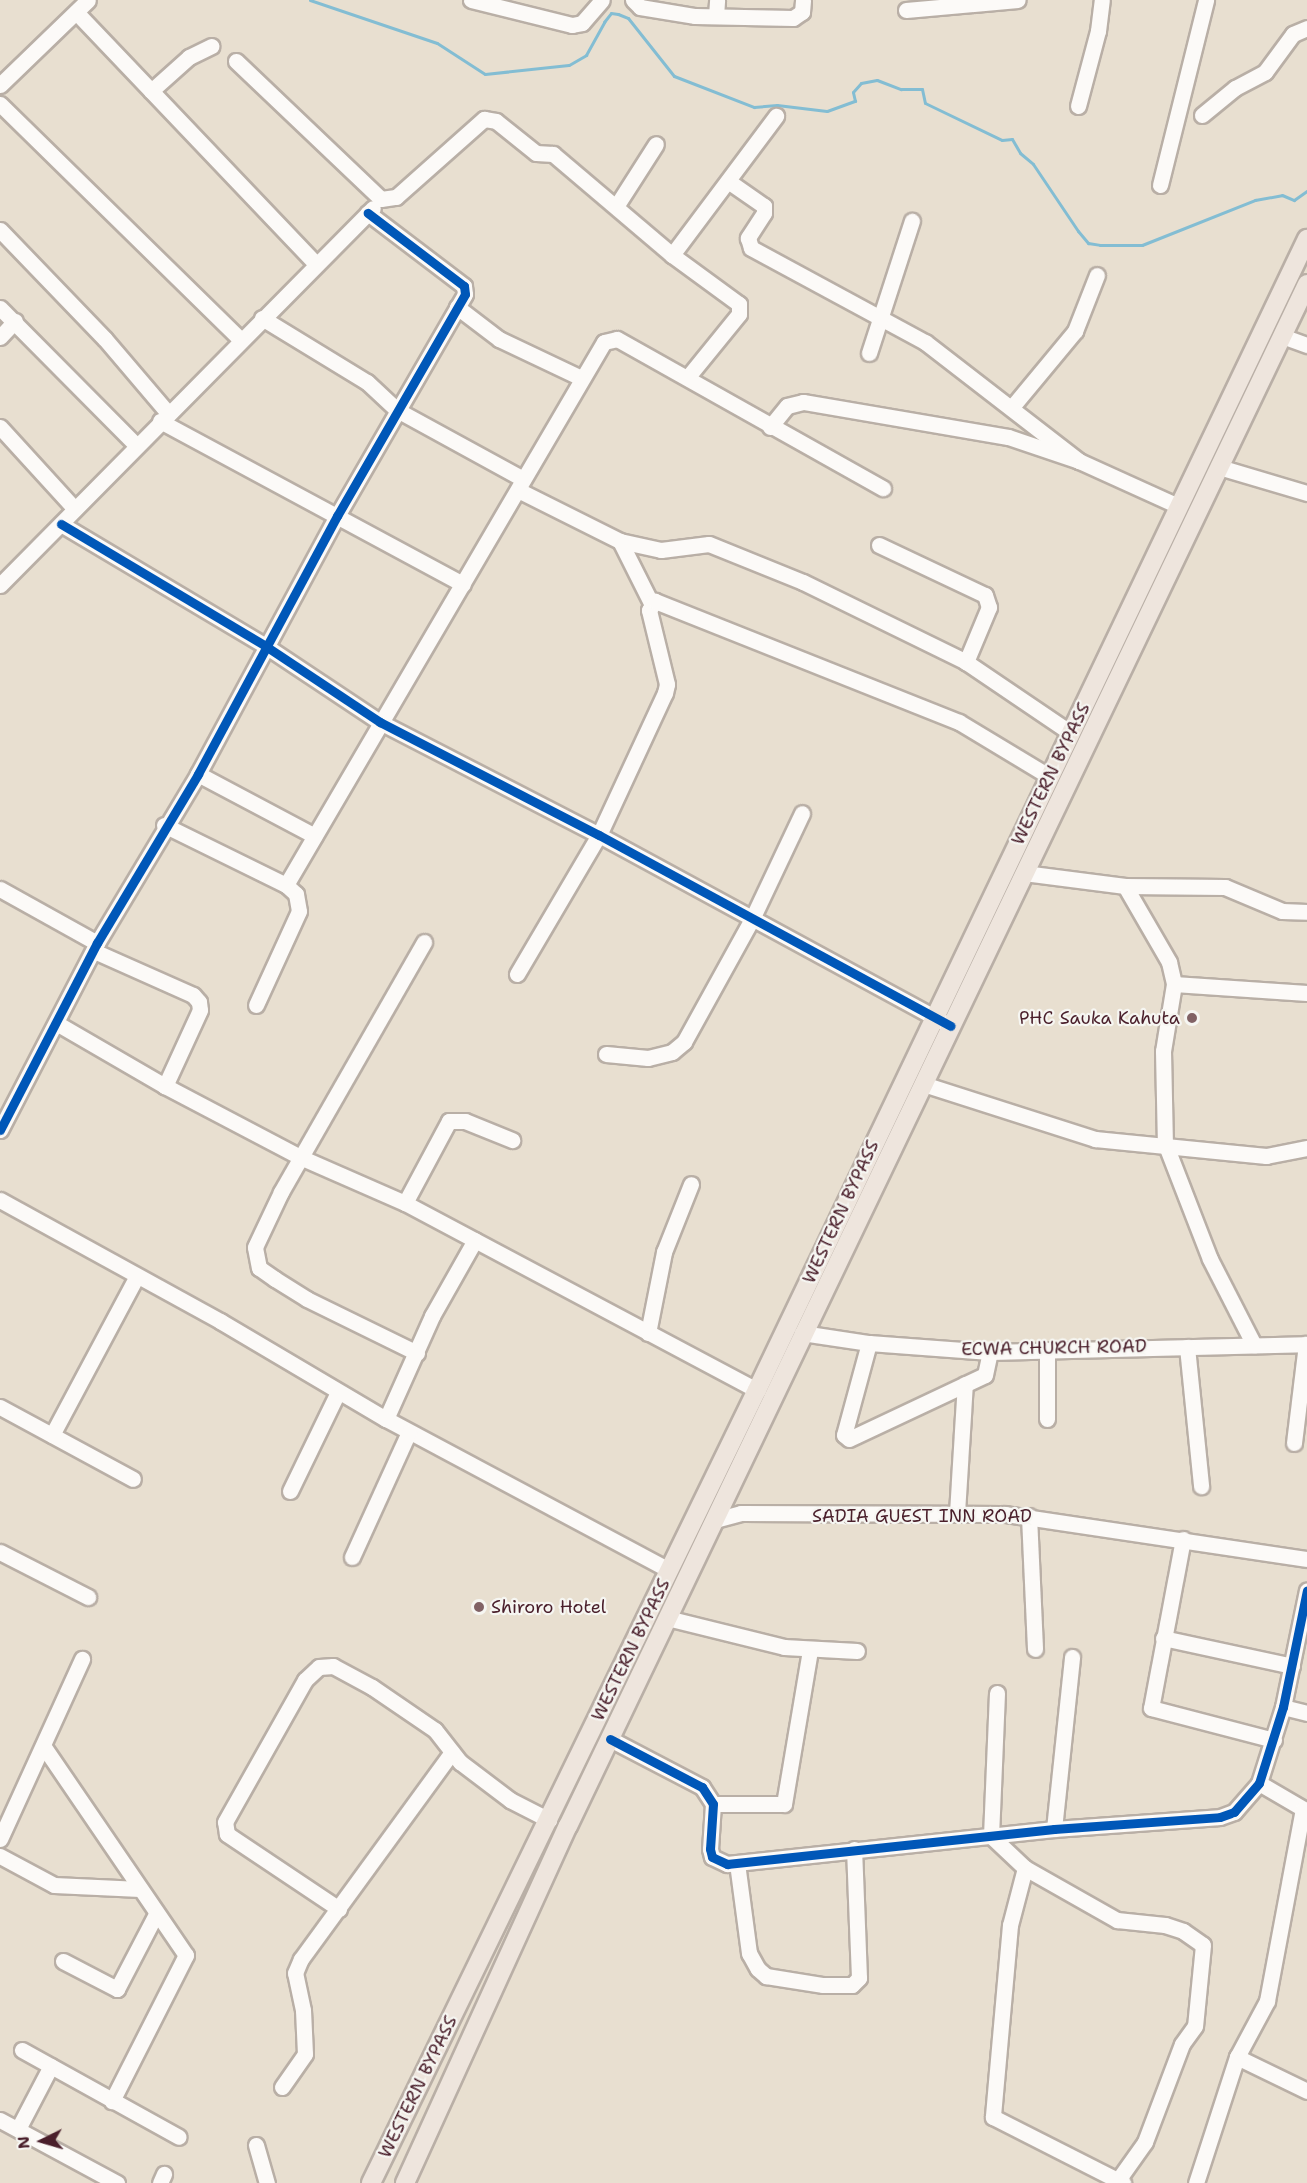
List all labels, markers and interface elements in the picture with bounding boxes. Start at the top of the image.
street label: WESTERN BYPASS [1007,699,1095,849]
place label: PHC Sauka Kahuta [1019,1007,1180,1029]
marker: PHC Sauka Kahuta [1185,1011,1199,1025]
street label: WESTERN BYPASS [798,1137,884,1287]
street label: ECWA CHURCH ROAD [961,1336,1147,1360]
street label: SADIA GUEST INN ROAD [812,1505,1032,1527]
street label: WESTERN BYPASS [587,1575,675,1725]
place label: Shiroro Hotel [491,1596,606,1618]
marker: Shiroro Hotel [472,1600,486,1614]
street label: WESTERN BYPASS [374,2012,462,2162]
north arrow [12,2111,72,2171]
text: N [13,2135,35,2150]

